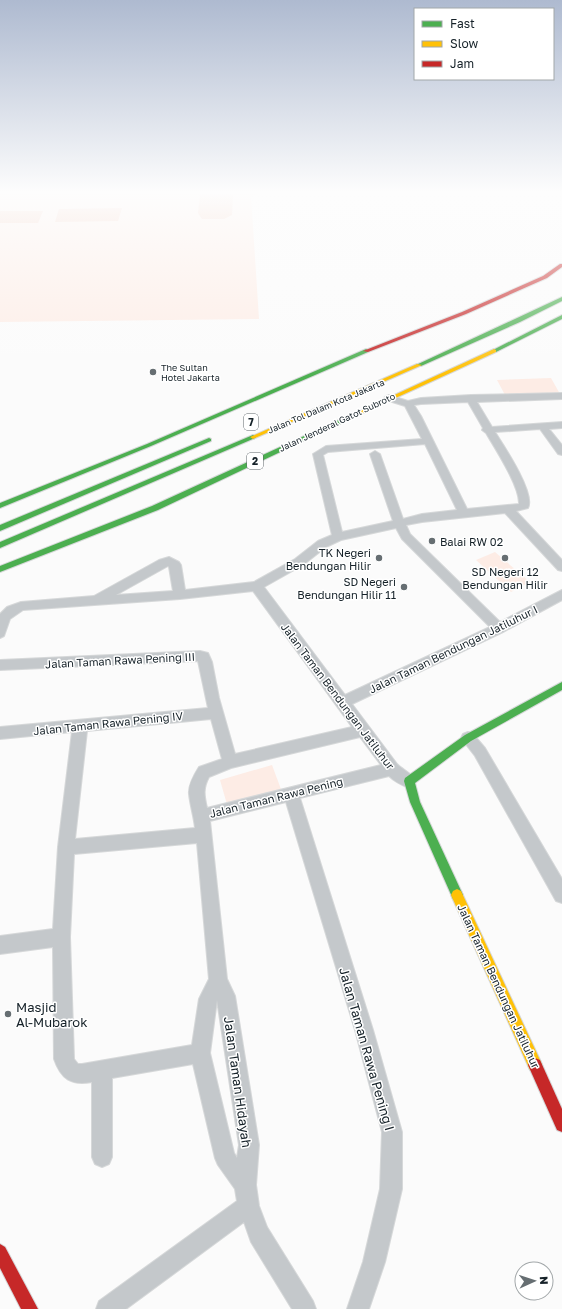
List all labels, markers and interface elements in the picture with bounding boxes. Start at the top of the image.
legend [414,8,554,80]
text: Fast [450,16,475,31]
text: Slow [450,36,478,51]
text: Jam [450,56,474,71]
place label: The Sultan Hotel Jakarta [161,362,220,383]
marker: The Sultan Hotel Jakarta [148,367,158,377]
street label: Jalan Tol Dalam Kota Jakarta [266,376,386,436]
street label: Jalan Jenderal Gatot Subroto [277,390,397,454]
road number: 7 [244,414,258,430]
road number: 2 [247,453,263,469]
place label: Balai RW 02 [440,535,503,548]
marker: Balai RW 02 [427,536,437,546]
place label: TK Negeri Bendungan Hilir [286,546,372,572]
marker: TK Negeri Bendungan Hilir [374,553,384,563]
marker: SD Negeri 12 Bendungan Hilir [500,553,510,563]
place label: SD Negeri 12 Bendungan Hilir [462,565,548,591]
place label: SD Negeri Bendungan Hilir 11 [297,575,396,601]
marker: SD Negeri Bendungan Hilir 11 [399,582,409,592]
street label: Jalan Taman Bendungan Jatiluhur I [367,602,539,696]
street label: Jalan Taman Bendungan Jatiluhur [279,620,398,772]
street label: Jalan Taman Rawa Pening III [45,650,195,670]
street label: Jalan Taman Rawa Pening IV [32,709,184,737]
street label: Jalan Taman Rawa Pening [208,774,344,820]
street label: Jalan Taman Bendungan Jatiluhur [455,902,543,1071]
street label: Jalan Taman Rawa Pening I [336,965,398,1133]
place label: Masjid Al-Mubarok [16,999,88,1030]
marker: Masjid Al-Mubarok [3,1009,13,1019]
street label: Jalan Taman Hidayah [221,1015,255,1149]
north arrow [514,1261,554,1301]
text: N [538,1276,551,1285]

